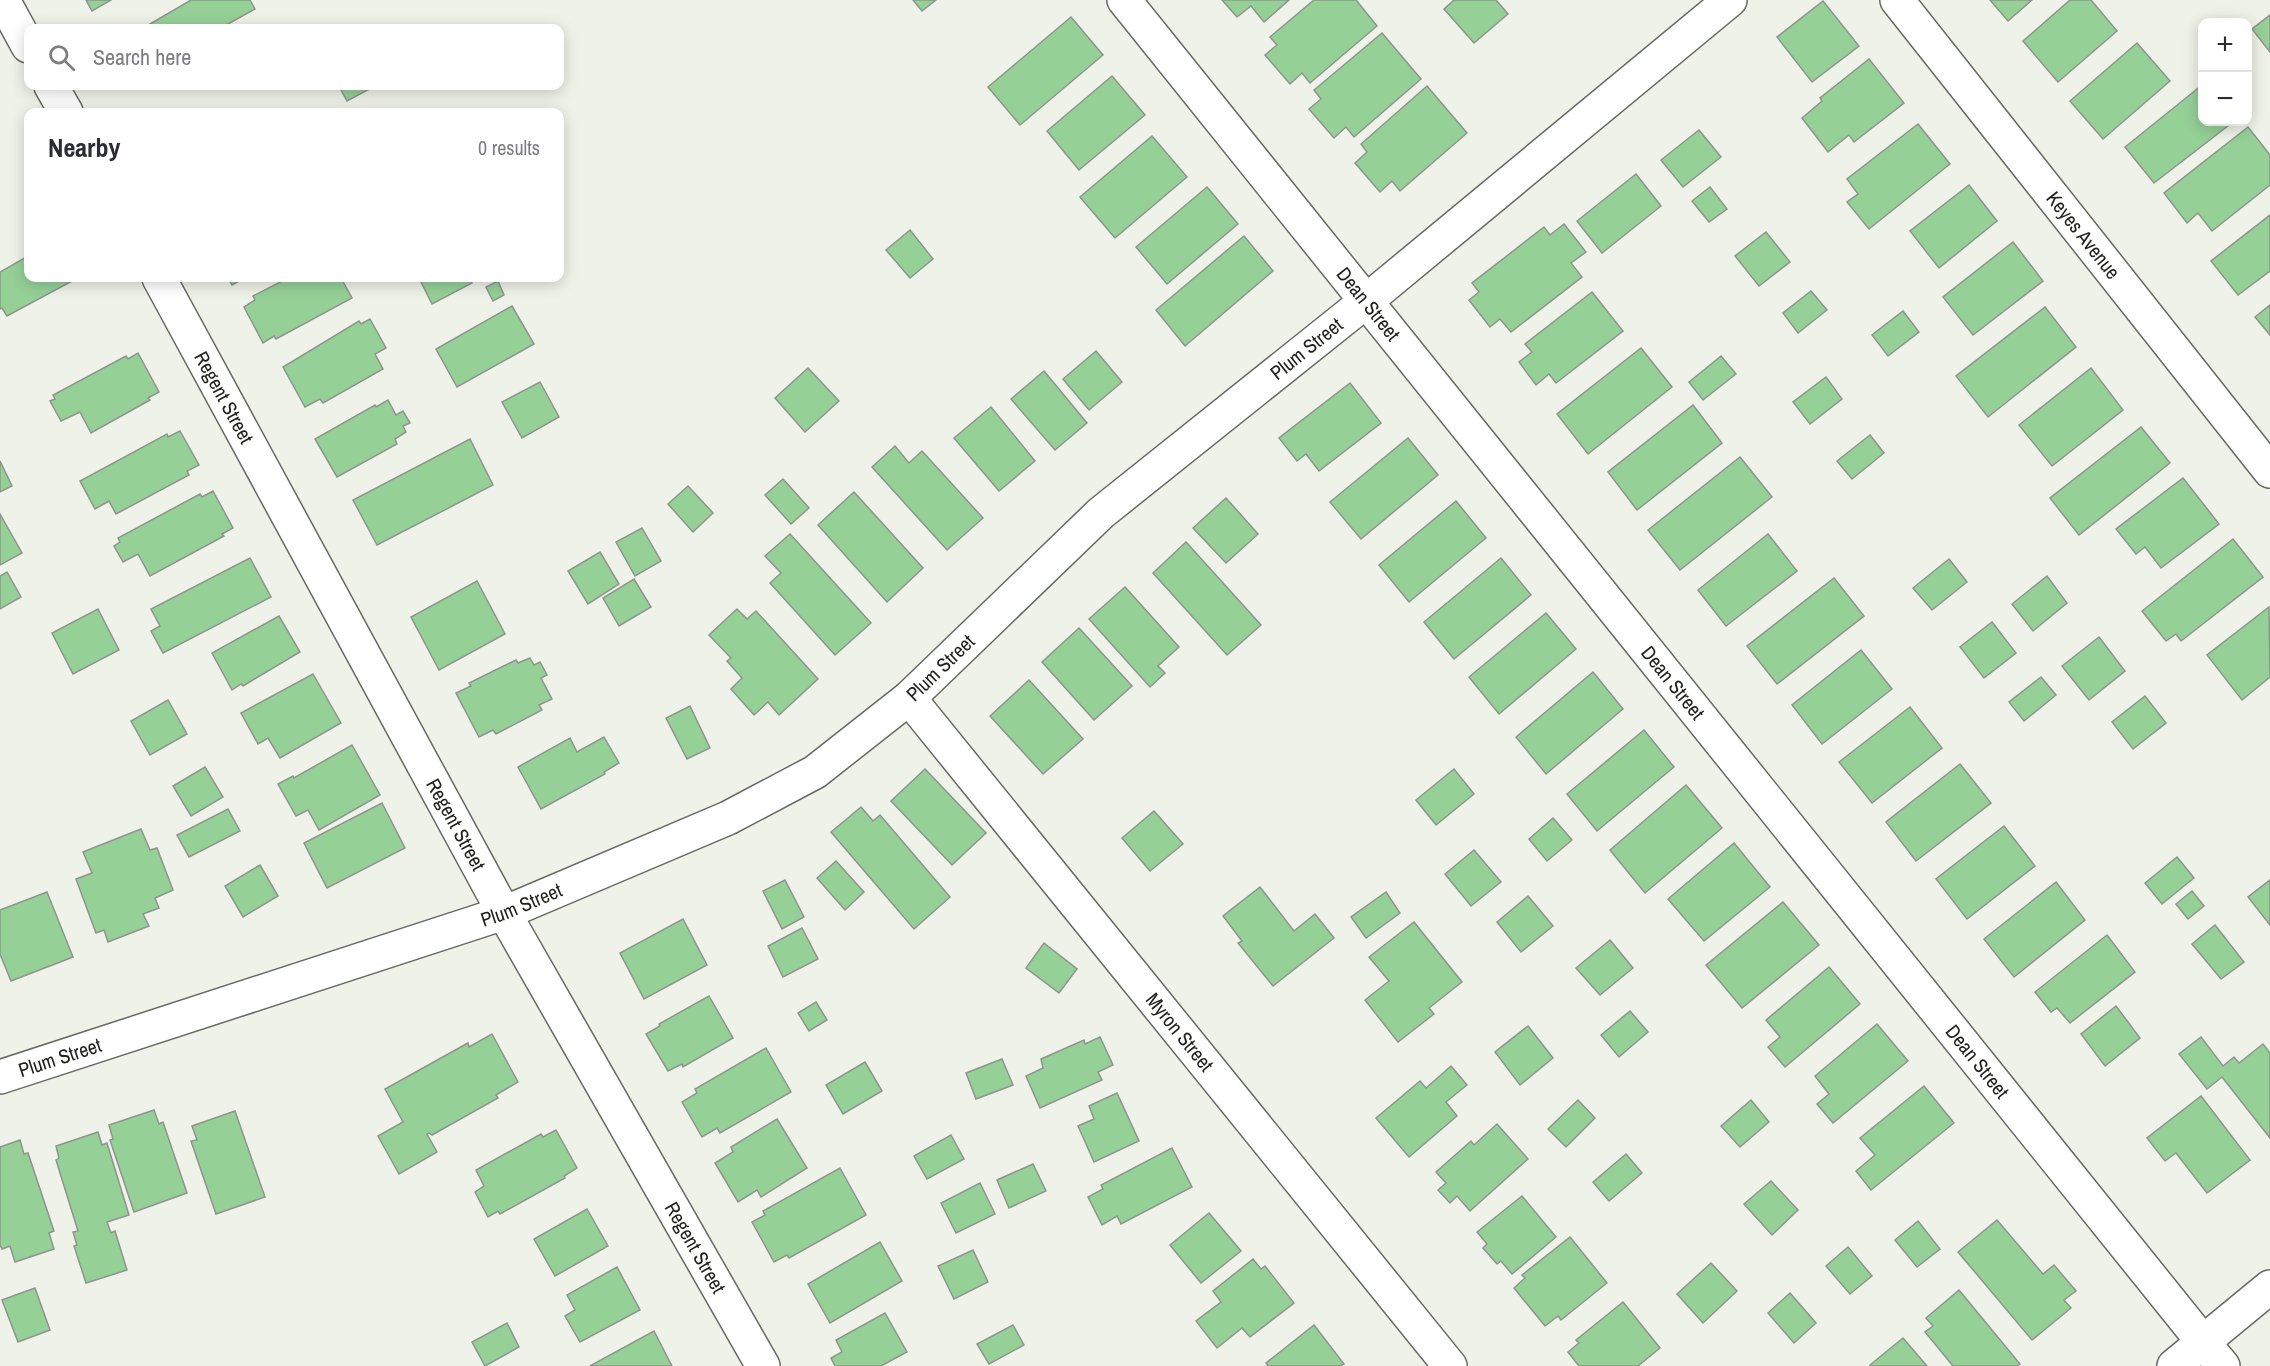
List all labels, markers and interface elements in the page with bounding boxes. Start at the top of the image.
map controls [2198,18,2252,126]
button: + [2198,18,2252,72]
search box [24,24,564,90]
icon: search [45,41,78,74]
text: Search here [93,42,191,72]
button: − [2198,72,2252,126]
text: Nearby [48,130,120,165]
text: 0 results [478,134,540,161]
street label: Keyes Avenue [2041,185,2127,284]
street label: Dean Street [1331,261,1407,347]
street label: Plum Street [1264,311,1348,386]
street label: Regent Street [188,346,261,449]
street label: Plum Street [900,628,981,707]
street label: Dean Street [1635,640,1712,725]
street label: Regent Street [420,773,493,876]
street label: Plum Street [477,876,566,933]
street label: Myron Street [1140,987,1220,1077]
street label: Dean Street [1940,1019,2016,1104]
street label: Plum Street [15,1031,105,1083]
street label: Regent Street [659,1197,733,1298]

